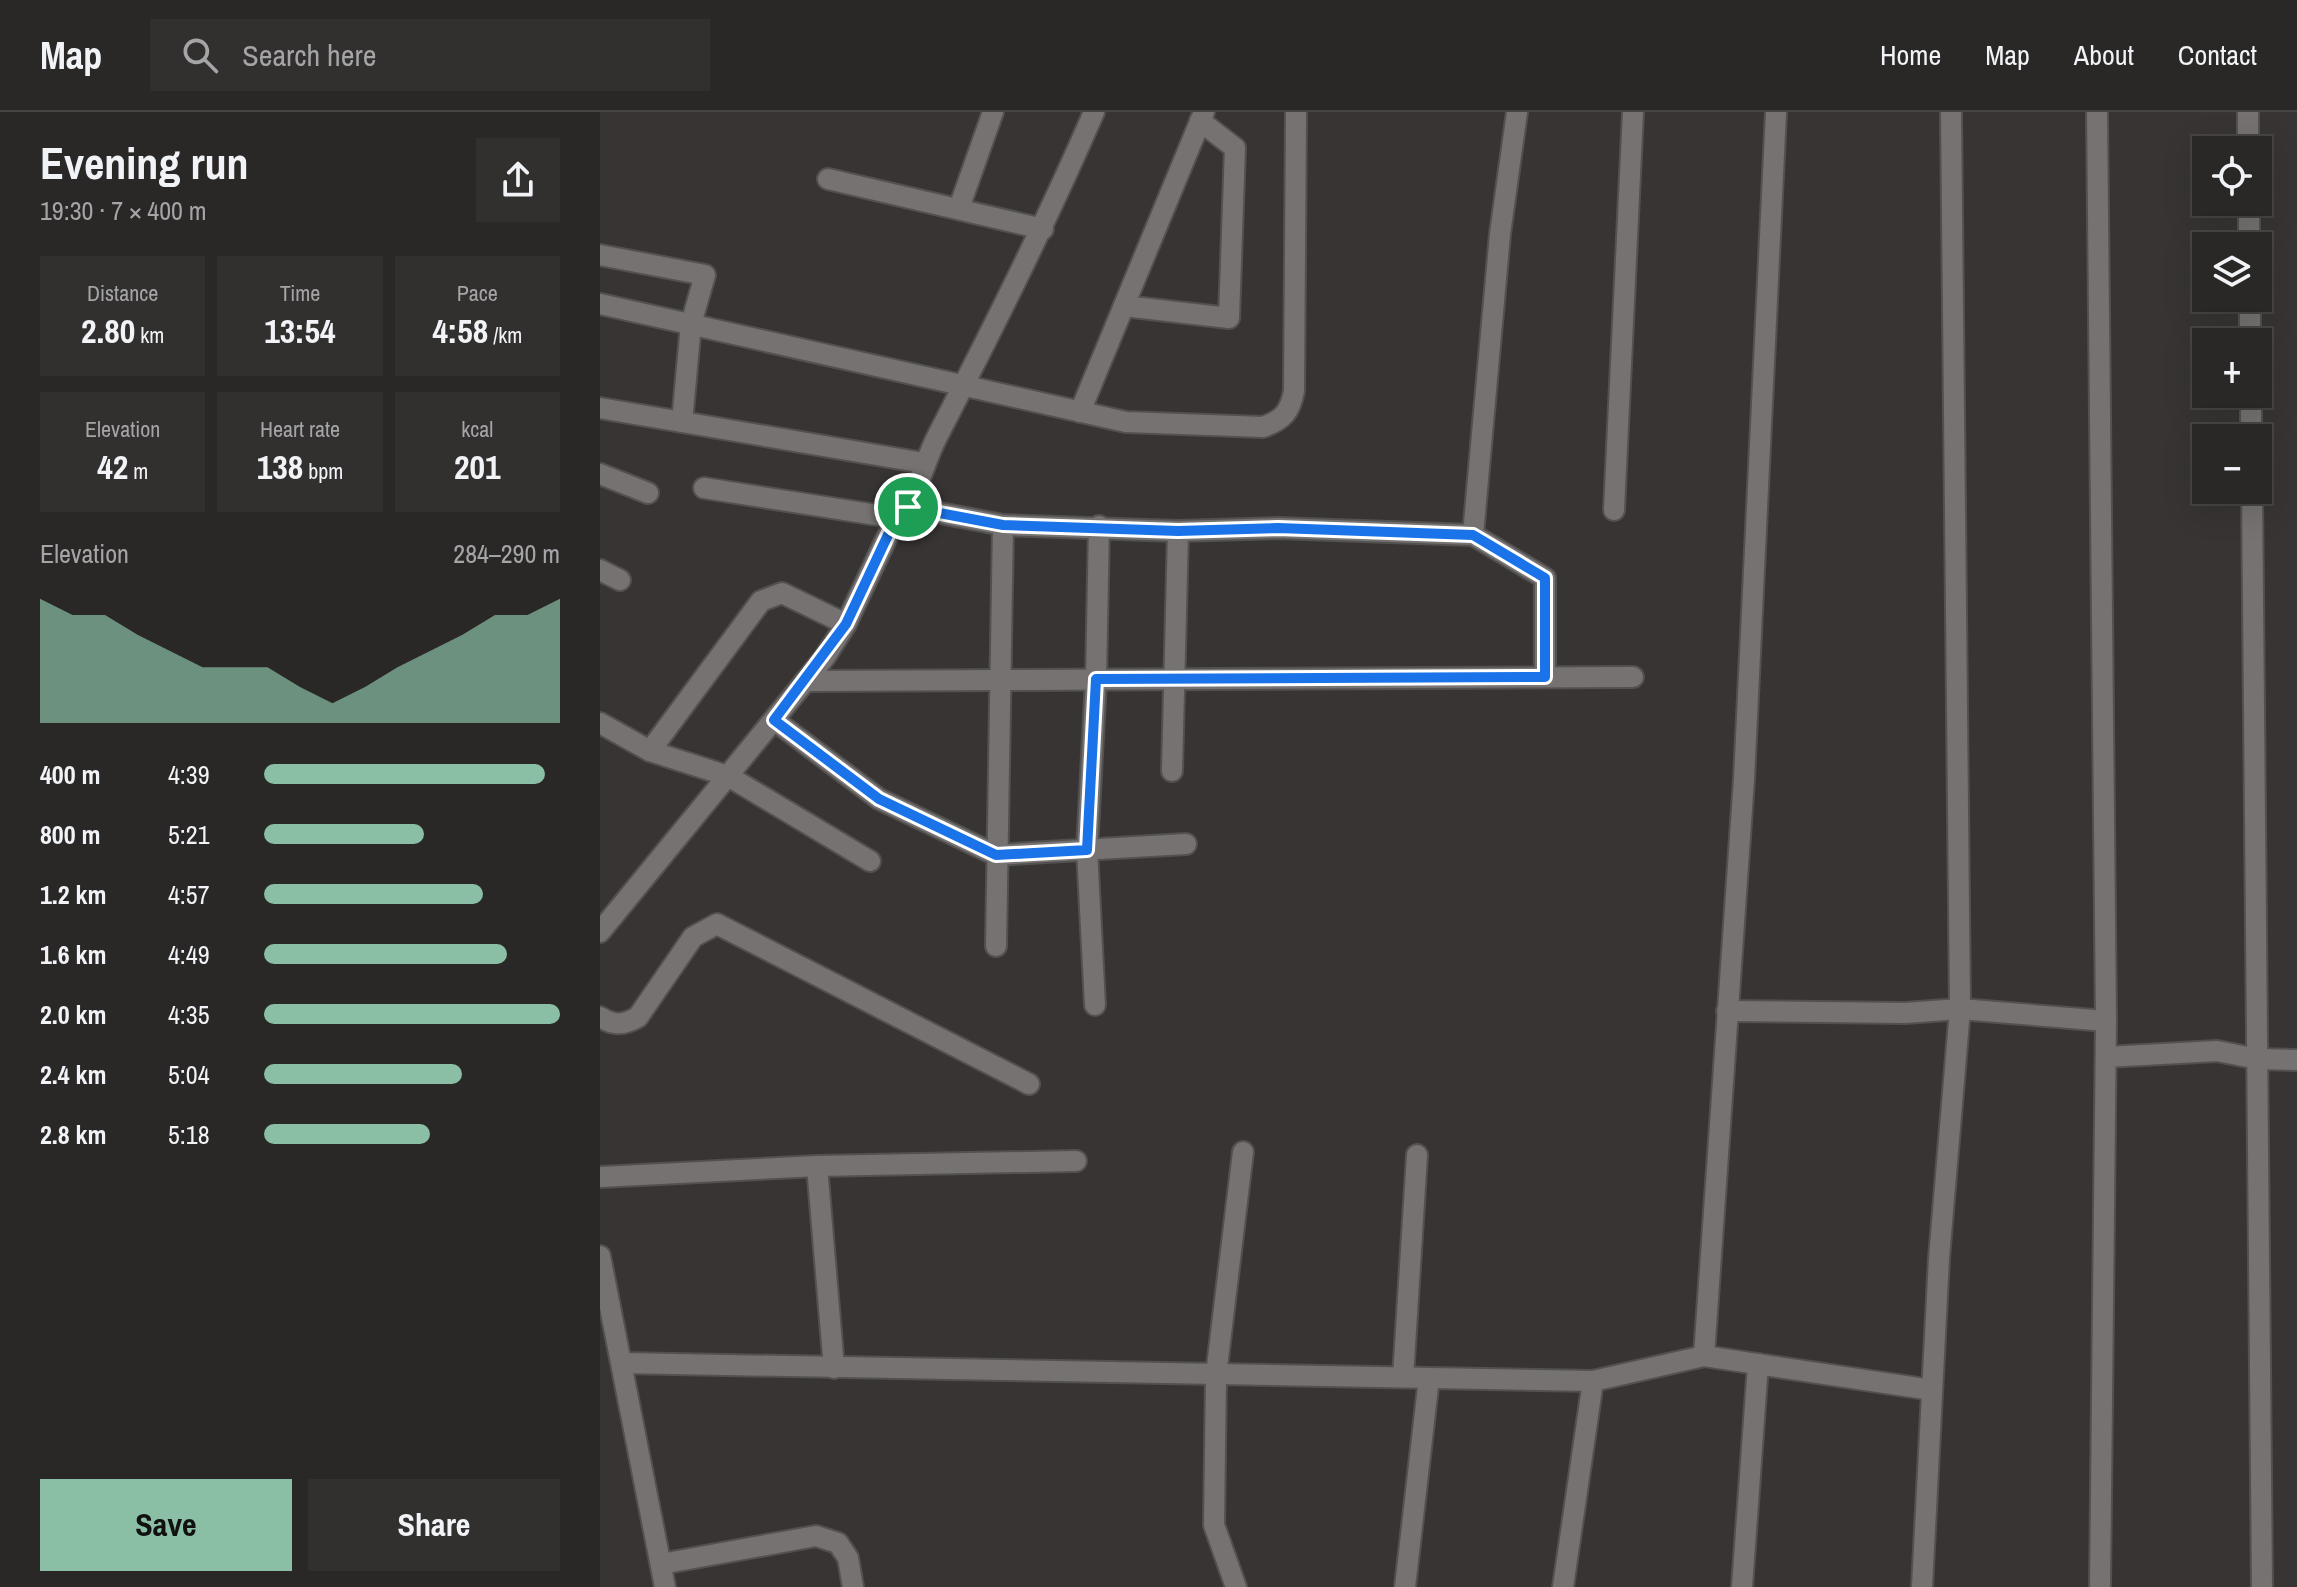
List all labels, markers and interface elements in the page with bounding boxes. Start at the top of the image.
search box [150,19,710,91]
text: Map [40,30,102,81]
icon: search [178,33,222,77]
text: Search here [242,35,376,75]
text: Home [1880,36,1941,74]
text: Map [1985,36,2030,74]
text: About [2074,36,2134,74]
text: Contact [2178,36,2257,74]
text: Evening run [40,133,249,193]
map controls [2192,136,2272,504]
button: locate [2192,136,2272,216]
button: share [476,138,560,222]
text: 19:30 · 7 × 400 m [40,193,207,228]
button: layers [2192,232,2272,312]
text: Distance [87,278,158,308]
text: Time [280,278,320,308]
text: Pace [457,278,498,308]
text: 2.80 [81,308,135,354]
text: 13:54 [264,308,336,354]
text: 4:58 [432,308,488,354]
text: km [135,320,164,350]
text: /km [488,320,522,350]
button: + [2192,328,2272,408]
text: Elevation [85,414,160,444]
text: Heart rate [260,414,340,444]
text: kcal [461,414,493,444]
button: − [2192,424,2272,504]
text: 42 [97,444,128,490]
text: 138 [257,444,303,490]
text: 201 [454,444,501,490]
text: m [128,456,148,486]
text: bpm [303,456,343,486]
pin [874,473,942,541]
icon: arrive [886,485,930,529]
text: Elevation [40,536,129,571]
text: 284–290 m [453,536,560,571]
text: 400 m [40,757,100,792]
text: 4:39 [168,757,210,792]
text: 800 m [40,817,100,852]
text: 5:21 [168,817,210,852]
text: 1.2 km [40,877,106,912]
text: 4:57 [168,877,210,912]
text: 1.6 km [40,937,106,972]
text: 4:49 [168,937,210,972]
text: 2.0 km [40,997,106,1032]
text: 4:35 [168,997,210,1032]
text: 2.4 km [40,1057,106,1092]
text: 5:04 [168,1057,210,1092]
text: 2.8 km [40,1117,106,1152]
text: 5:18 [168,1117,210,1152]
button: Save [40,1479,292,1571]
button: Share [308,1479,560,1571]

